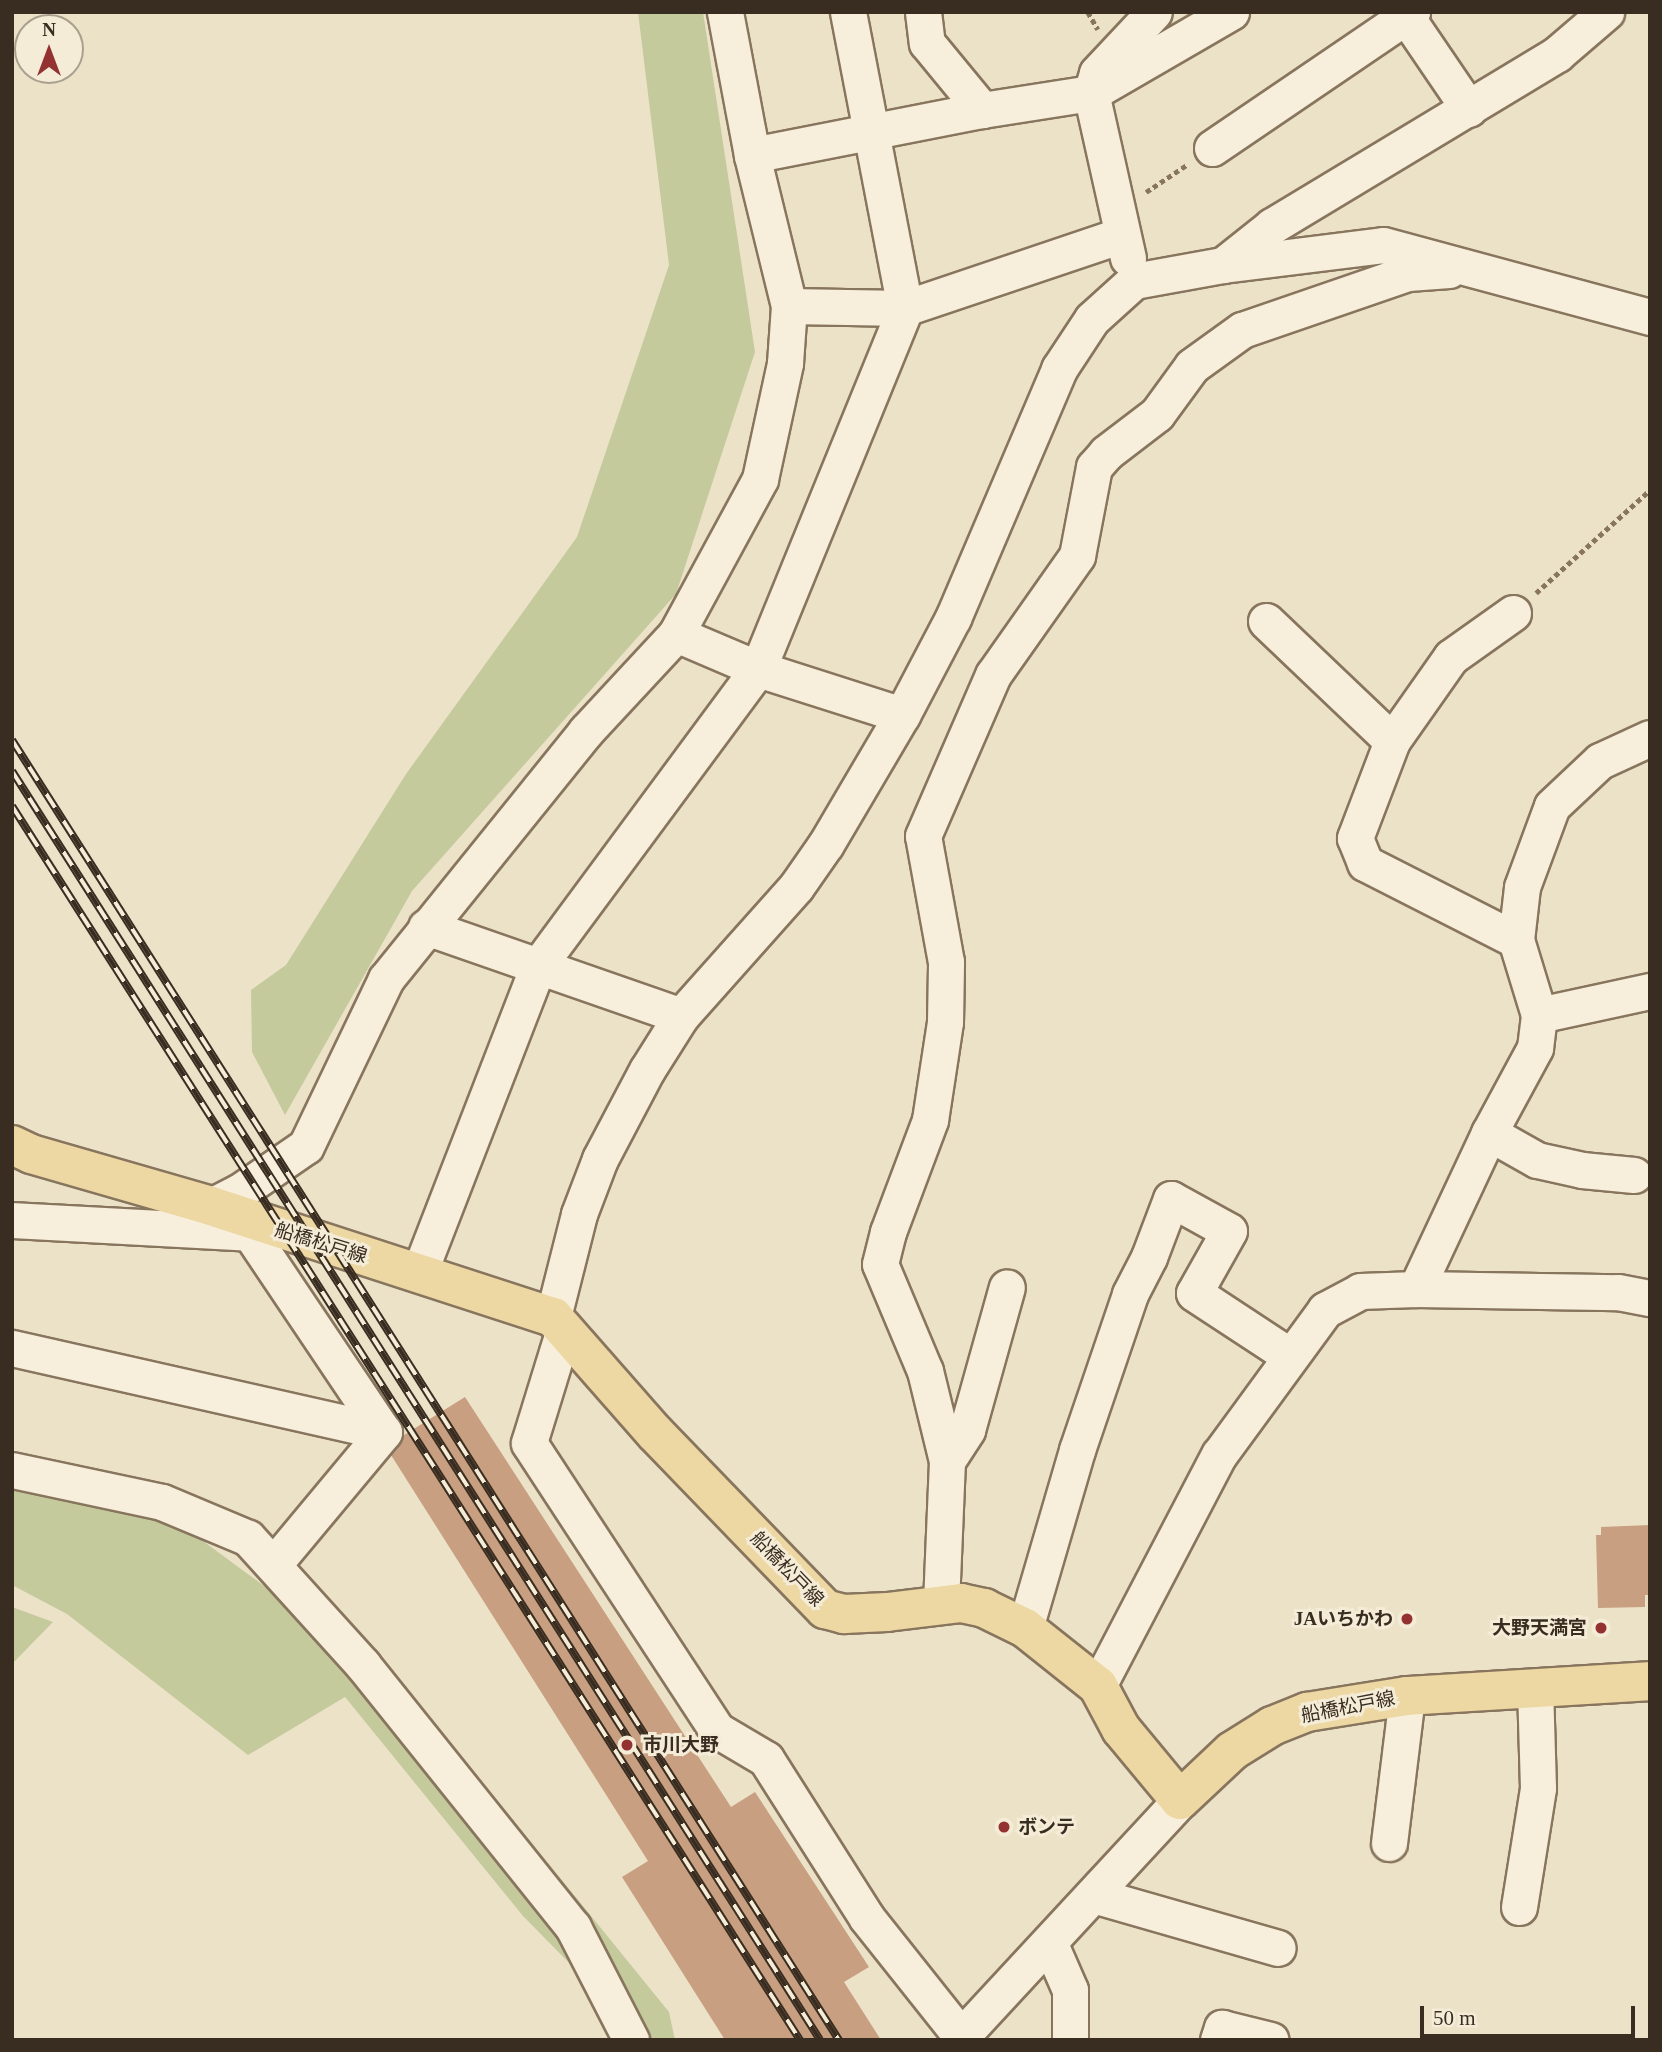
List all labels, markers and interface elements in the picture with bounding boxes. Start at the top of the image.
north arrow [14,14,84,84]
text: N [42,19,56,40]
street label: 船橋松戸線 [272,1218,370,1268]
street label: 船橋松戸線 [746,1527,828,1611]
place label: JAいちかわ [1294,1608,1393,1630]
marker: JAいちかわ [1399,1611,1415,1627]
place label: 大野天満宮 [1492,1617,1587,1639]
marker: 大野天満宮 [1593,1620,1609,1636]
street label: 船橋松戸線 [1299,1687,1397,1727]
place label: 市川大野 [643,1734,719,1756]
marker: 市川大野 [617,1735,637,1755]
place label: ボンテ [1018,1816,1075,1838]
marker: ボンテ [996,1819,1012,1835]
scale bar [1424,1993,1639,2037]
text: 50 m [1433,2006,1476,2030]

